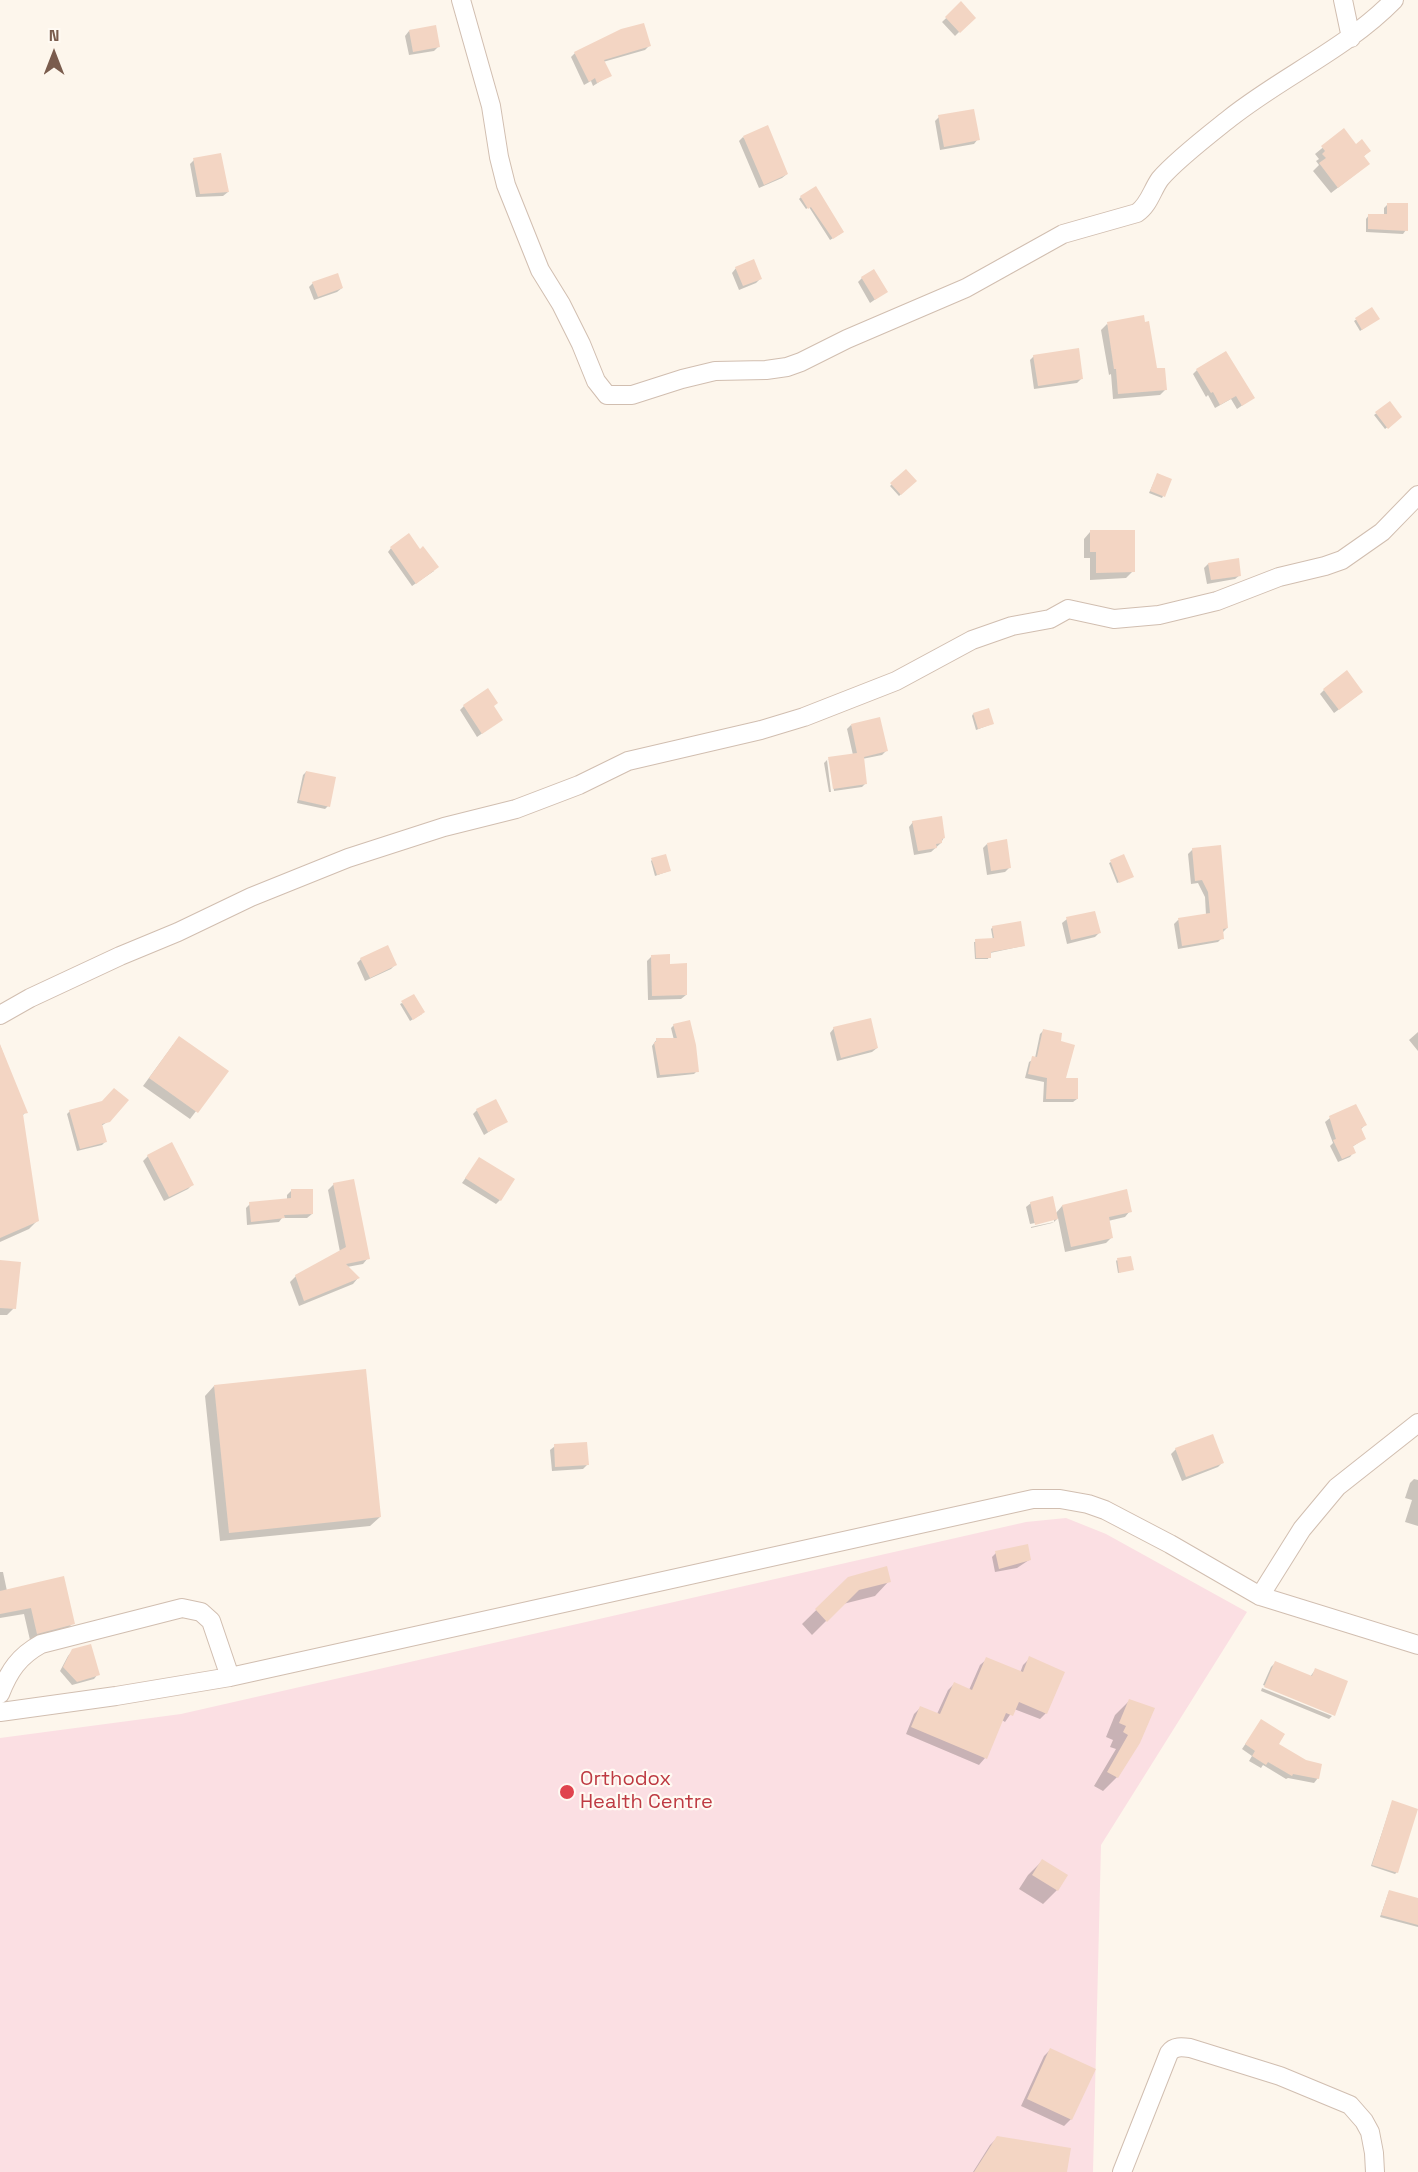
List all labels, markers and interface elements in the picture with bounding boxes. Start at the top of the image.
north arrow [24,24,84,84]
text: N [49,25,59,46]
place label: Orthodox Health Centre [580,1768,713,1815]
marker: Orthodox Health Centre [558,1783,576,1801]

